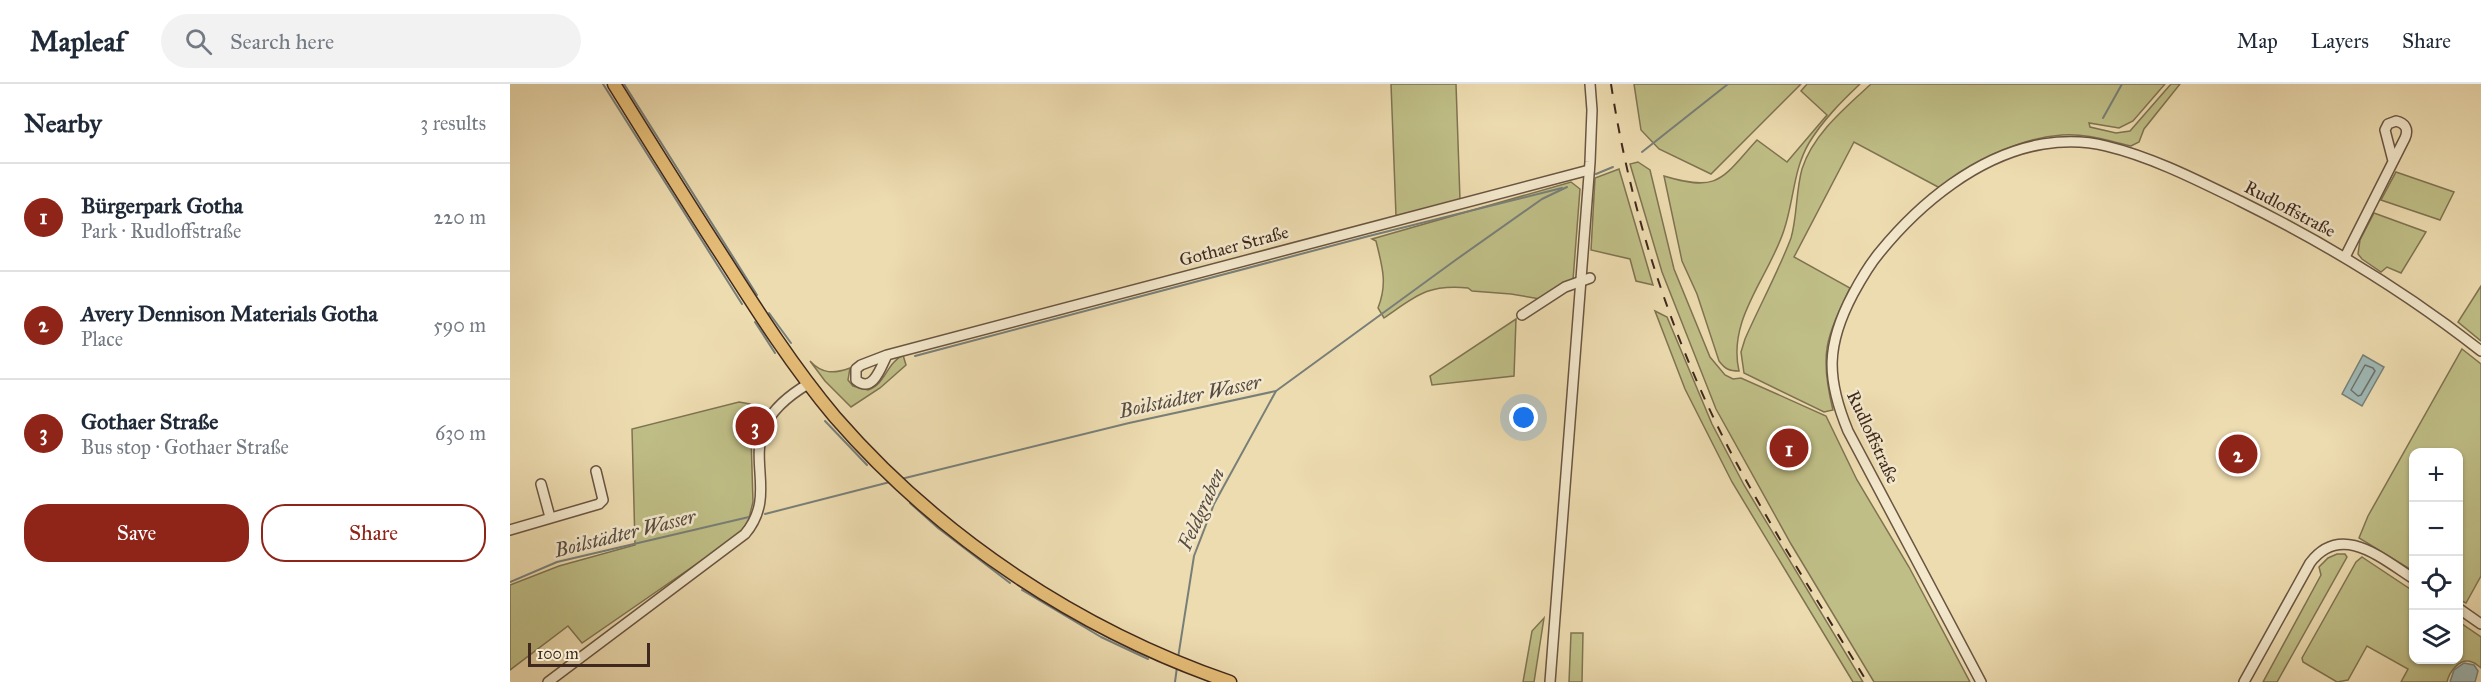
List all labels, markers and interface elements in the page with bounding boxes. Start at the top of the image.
search box [161,14,581,68]
text: Mapleaf [30,24,125,59]
icon: search [182,25,215,58]
text: Search here [230,28,334,55]
text: Map [2237,28,2278,54]
text: Layers [2311,28,2369,54]
text: Share [2402,28,2451,54]
text: Nearby [24,107,102,139]
text: 3 results [420,111,486,135]
street label: Rudloffstraße [2241,176,2339,242]
text: Bürgerpark Gotha [81,192,243,219]
text: 1 [40,205,47,229]
text: 220 m [434,205,486,229]
text: Park · Rudloffstraße [81,219,241,243]
street label: Gothaer Straße [1177,221,1291,271]
text: Avery Dennison Materials Gotha [81,300,378,327]
text: 2 [39,313,48,337]
text: 590 m [433,313,486,337]
text: Place [81,327,123,351]
water label: Boilstädter Wasser [1116,369,1265,423]
street label: Rudloffstraße [1842,387,1904,487]
your location [1509,403,1538,432]
pin: 3 [736,404,774,448]
text: Gothaer Straße [81,408,218,435]
text: 3 [40,421,48,445]
text: 630 m [435,421,486,445]
pin: 1 [1770,426,1808,470]
pin: 2 [2218,432,2258,476]
text: Bus stop · Gothaer Straße [81,435,289,459]
map controls [2409,448,2463,664]
button: + [2409,448,2463,502]
water label: Feldgraben [1172,464,1230,554]
button: − [2409,502,2463,556]
water label: Boilstädter Wasser [551,503,700,562]
button: Save [24,504,249,562]
button: Share [261,504,486,562]
button: locate [2409,556,2463,610]
button: layers [2409,610,2463,664]
scale bar [528,640,650,668]
text: 100 m [537,644,579,663]

